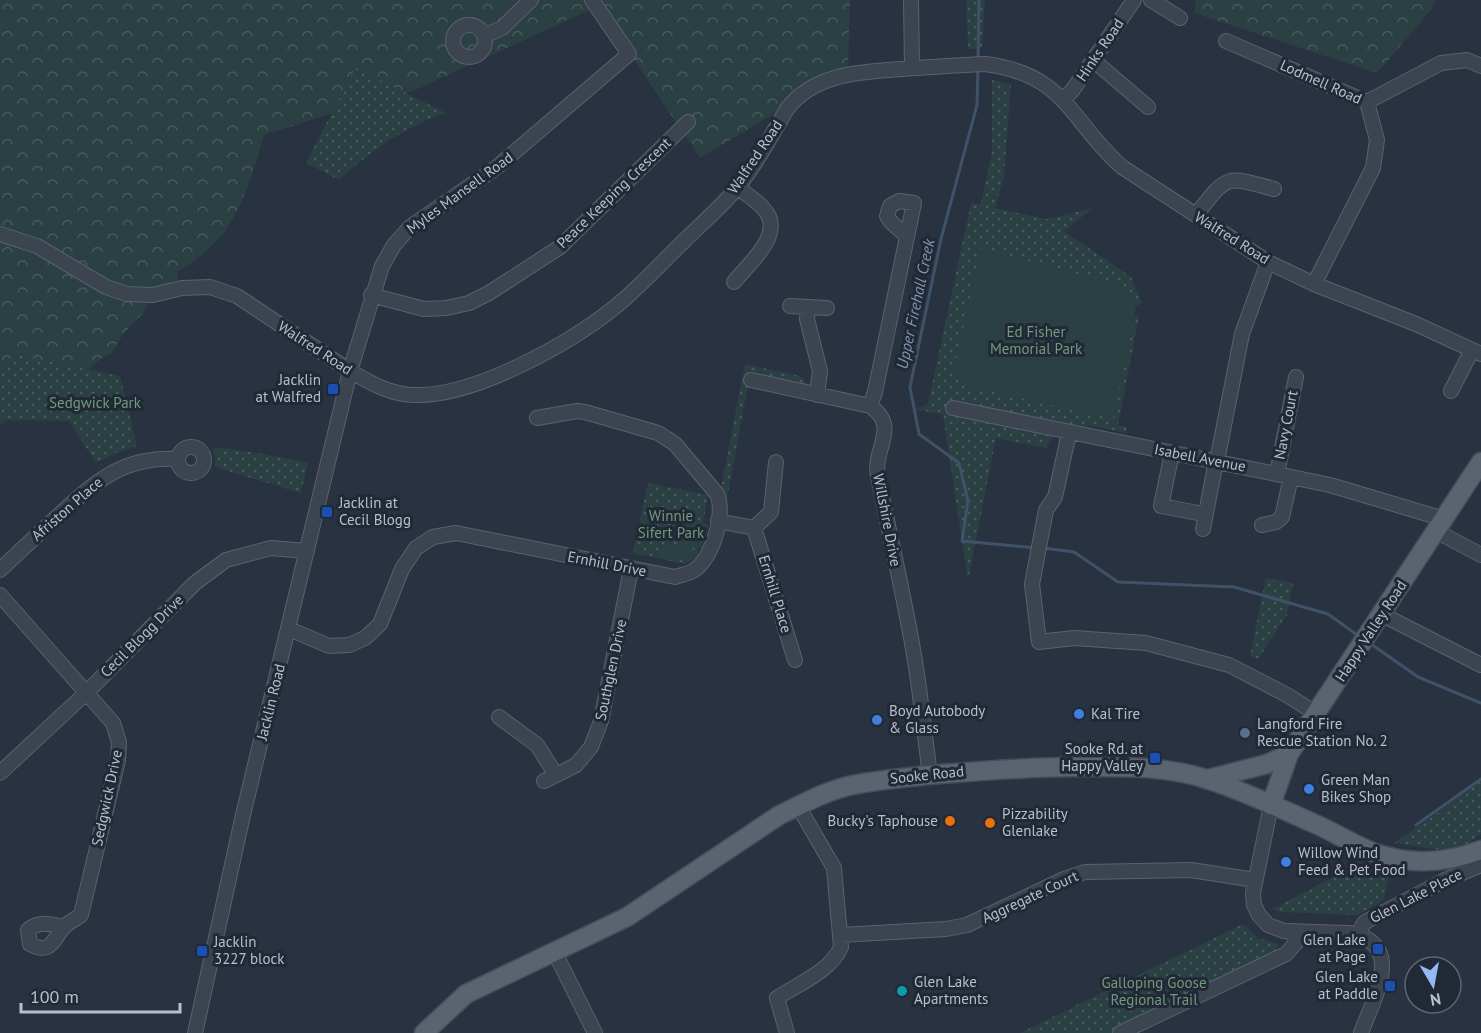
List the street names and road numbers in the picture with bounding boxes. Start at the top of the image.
street label: Hinks Road [1072,15,1127,85]
street label: Lodmell Road [1277,55,1365,108]
street label: Walfred Road [723,116,786,197]
street label: Peace Keeping Crescent [553,133,675,252]
street label: Myles Mansell Road [403,148,517,238]
street label: Walfred Road [1191,207,1273,268]
street label: Walfred Road [274,316,356,379]
street label: Navy Court [1269,389,1302,461]
street label: Isabell Avenue [1153,439,1248,476]
street label: Afriston Place [27,472,106,545]
street label: Willshire Drive [869,472,906,568]
street label: Ernhill Drive [566,547,648,580]
street label: Ernhill Place [755,553,796,635]
street label: Happy Valley Road [1331,576,1410,685]
street label: Cecil Blogg Drive [96,590,187,681]
street label: Southglen Drive [590,617,631,722]
street label: Jacklin Road [252,662,289,743]
street label: Sedgwick Drive [87,748,126,848]
street label: Sooke Road [889,761,965,788]
street label: Glen Lake Place [1366,864,1465,927]
street label: Aggregate Court [979,866,1081,927]

